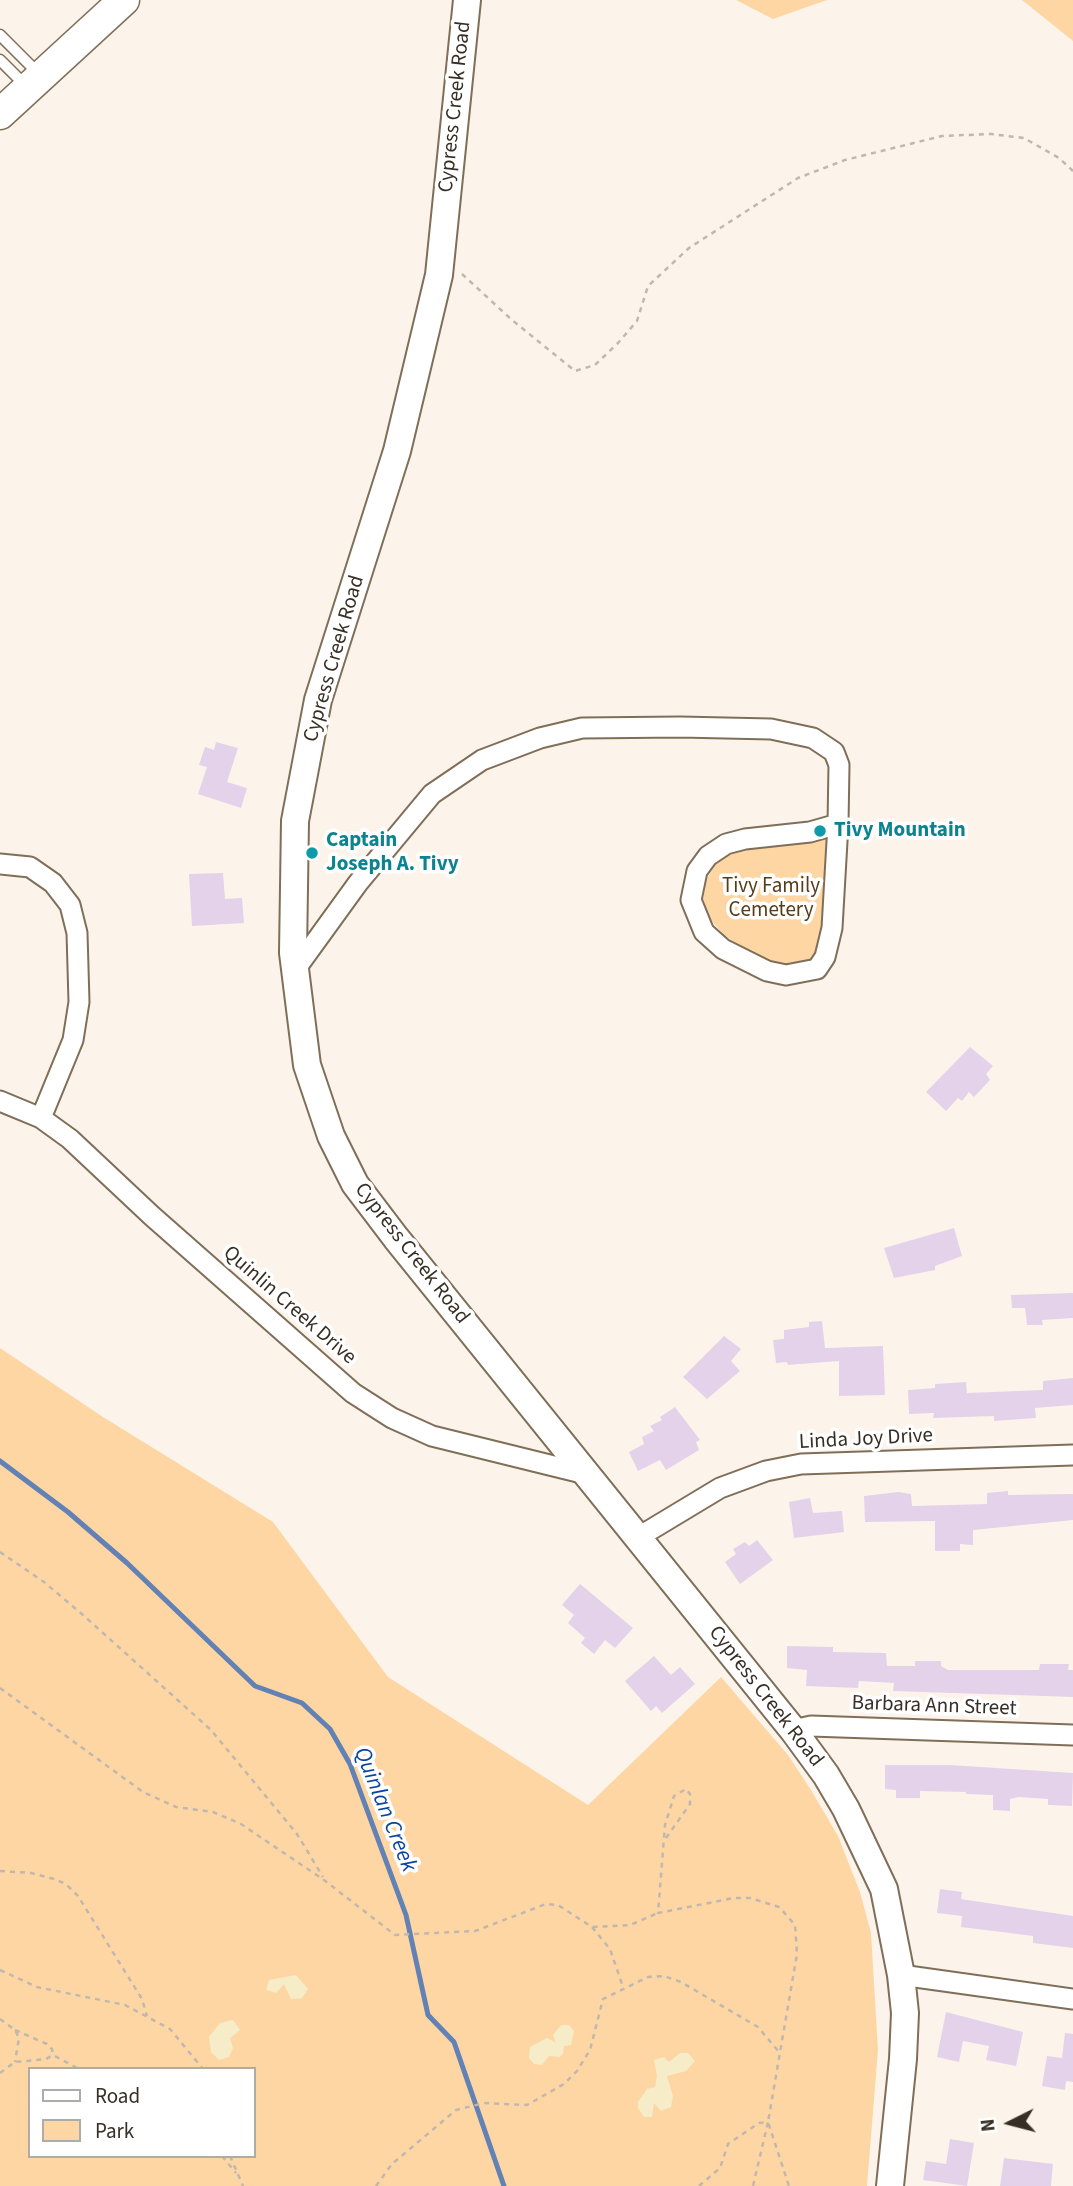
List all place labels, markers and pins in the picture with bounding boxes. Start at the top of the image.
place label: Tivy Mountain [834,818,966,844]
marker: Tivy Mountain [812,823,828,839]
place label: Captain Joseph A. Tivy [326,828,459,878]
marker: Captain Joseph A. Tivy [304,845,320,861]

